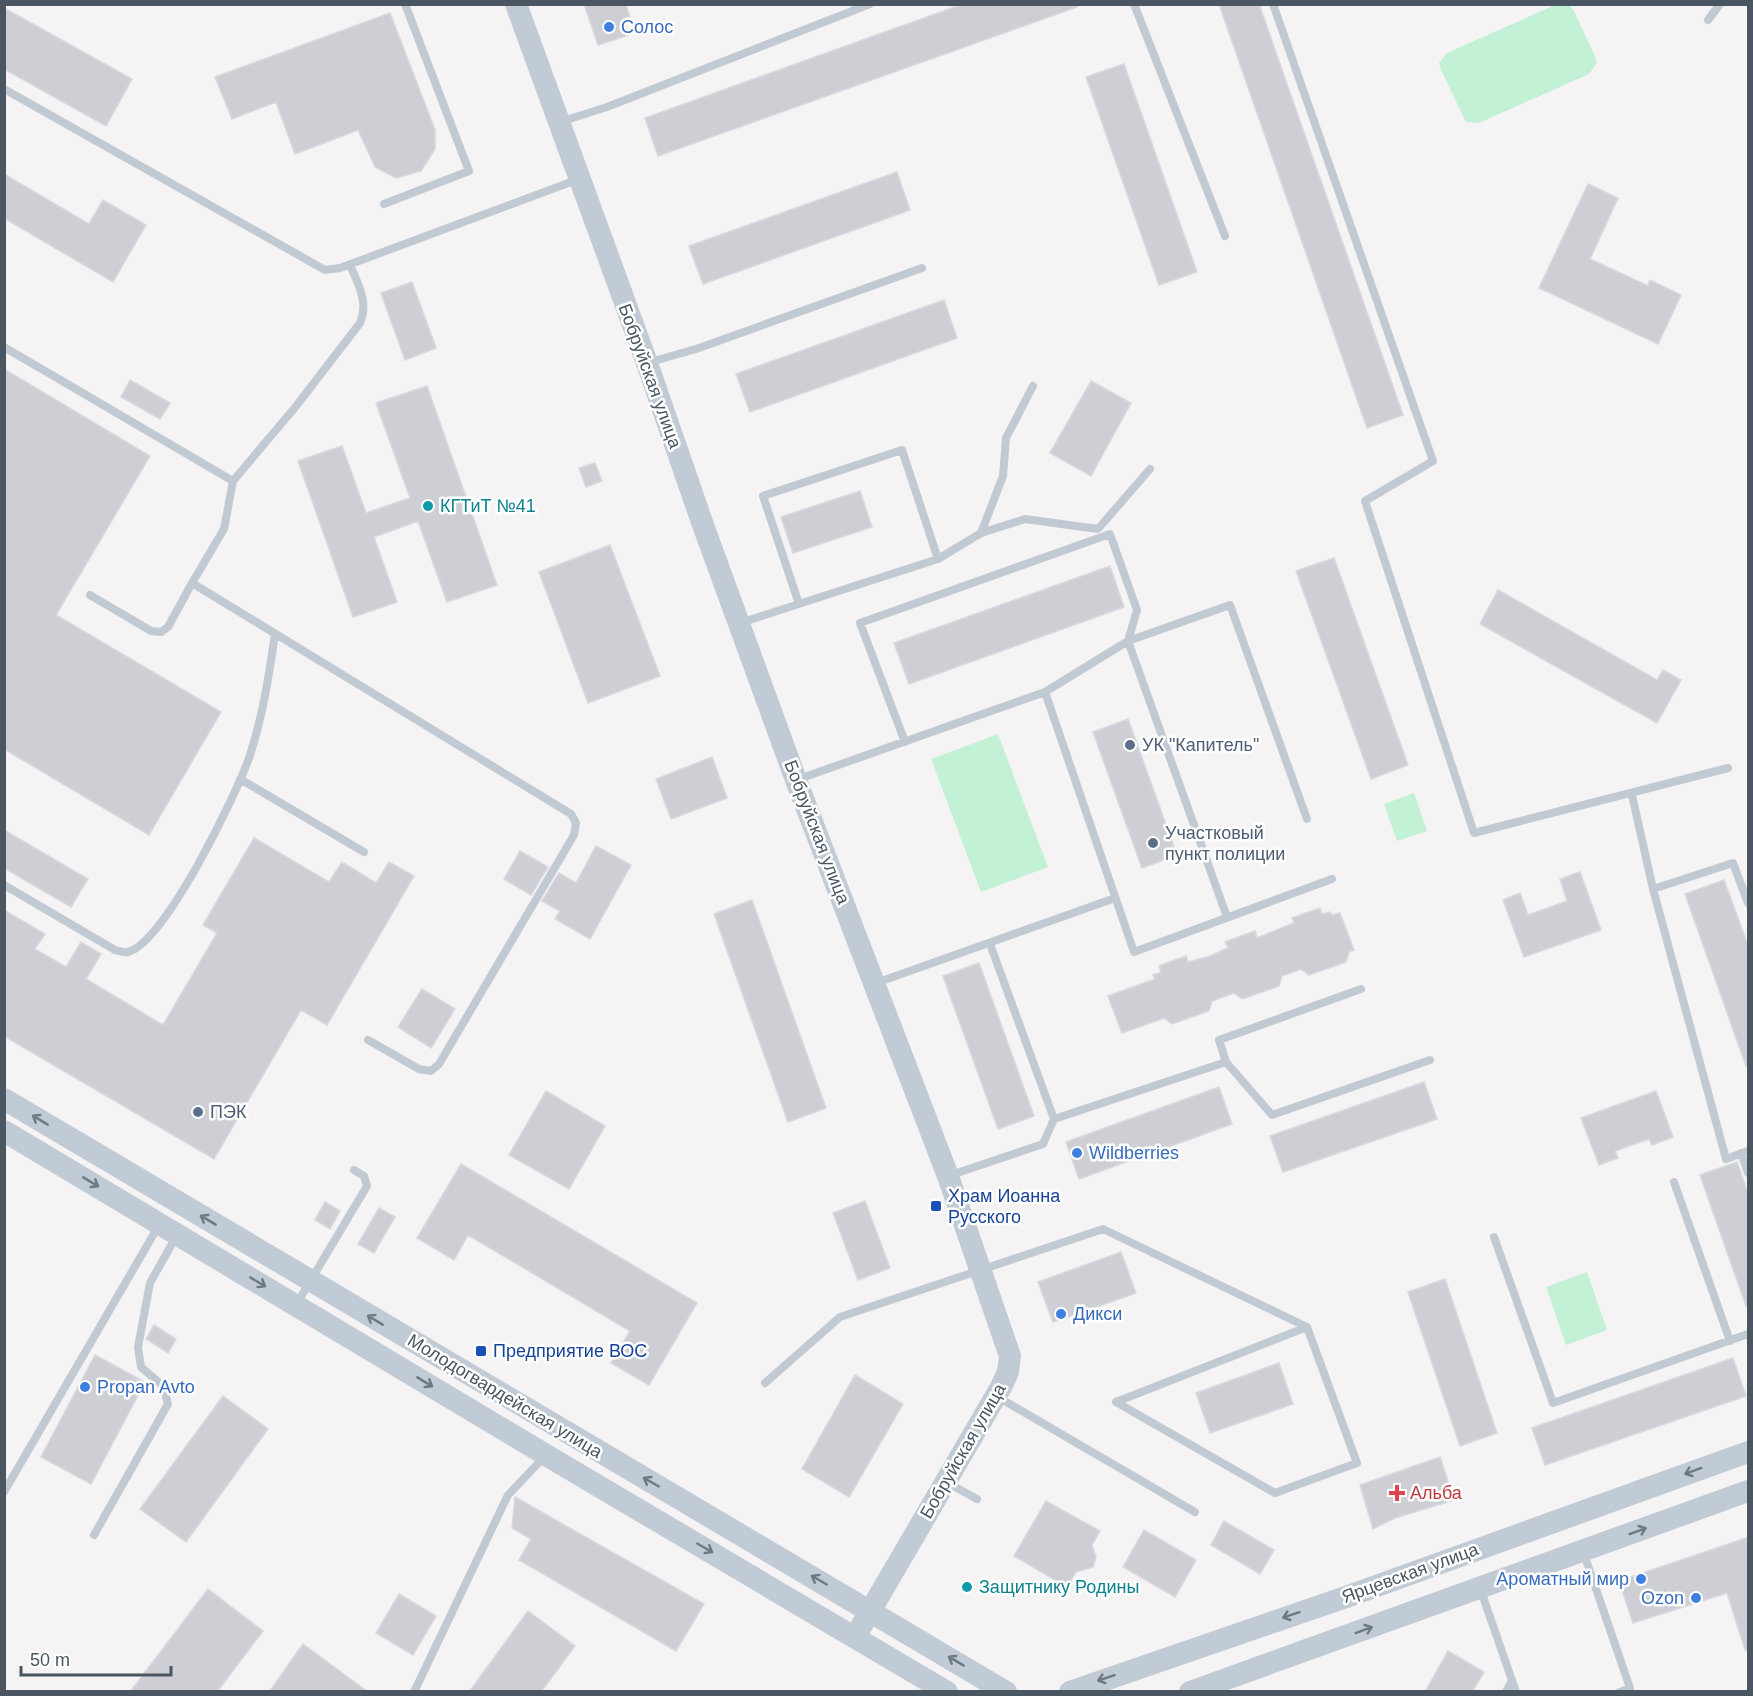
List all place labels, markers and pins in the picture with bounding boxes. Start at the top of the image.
place label: Солос [621,17,673,37]
marker: Солос [602,20,616,34]
place label: КГТиТ №41 [440,496,536,516]
marker: КГТиТ №41 [421,499,435,513]
place label: УК "Капитель" [1142,735,1259,755]
marker: УК "Капитель" [1123,738,1137,752]
place label: Участковый пункт полиции [1165,823,1285,864]
marker: Участковый пункт полиции [1146,836,1160,850]
place label: ПЭК [210,1102,247,1122]
marker: ПЭК [191,1105,205,1119]
place label: Wildberries [1089,1143,1179,1163]
marker: Wildberries [1070,1146,1084,1160]
place label: Храм Иоанна Русского [948,1186,1061,1227]
marker: Храм Иоанна Русского [929,1199,943,1213]
place label: Дикси [1073,1304,1122,1324]
marker: Дикси [1054,1307,1068,1321]
place label: Предприятие ВОС [493,1341,647,1361]
marker: Предприятие ВОС [474,1344,488,1358]
place label: Propan Avto [97,1377,195,1397]
marker: Propan Avto [78,1380,92,1394]
place label: Альба [1410,1483,1463,1503]
marker: Альба [1388,1484,1406,1502]
place label: Ароматный мир [1496,1569,1629,1589]
marker: Ароматный мир [1634,1572,1648,1586]
place label: Защитнику Родины [979,1577,1139,1597]
marker: Защитнику Родины [960,1580,974,1594]
place label: Ozon [1641,1588,1684,1608]
marker: Ozon [1689,1591,1703,1605]

